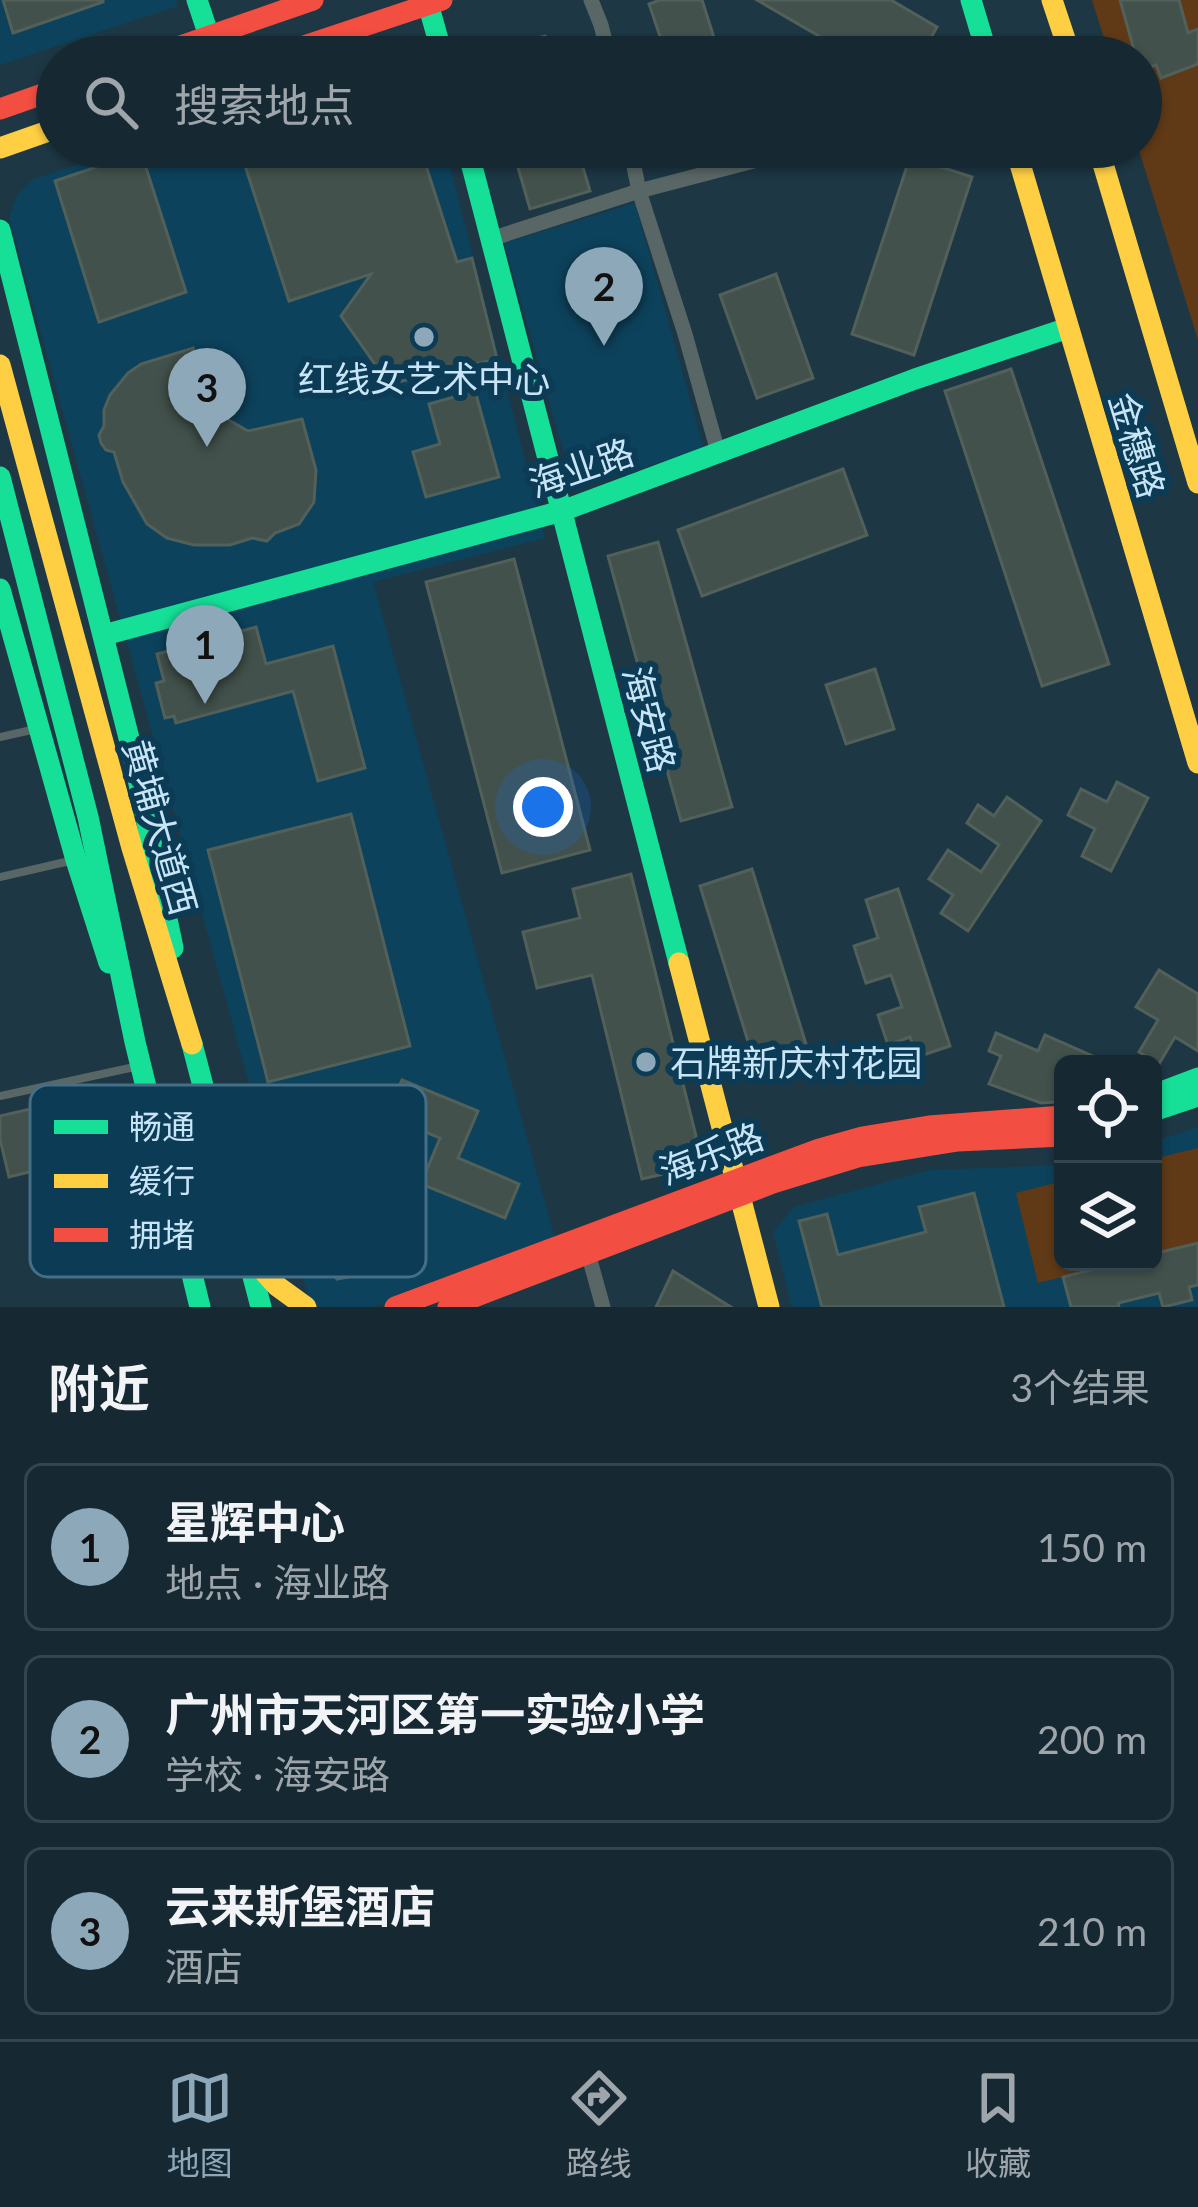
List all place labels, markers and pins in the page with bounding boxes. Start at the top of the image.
pin: 2 [565,247,643,346]
marker: 红线女艺术中心 [411,324,437,350]
pin: 3 [168,348,246,447]
place label: 红线女艺术中心 [298,356,550,400]
pin: 1 [166,605,244,704]
place label: 石牌新庆村花园 [670,1040,922,1084]
marker: 石牌新庆村花园 [633,1049,659,1075]

